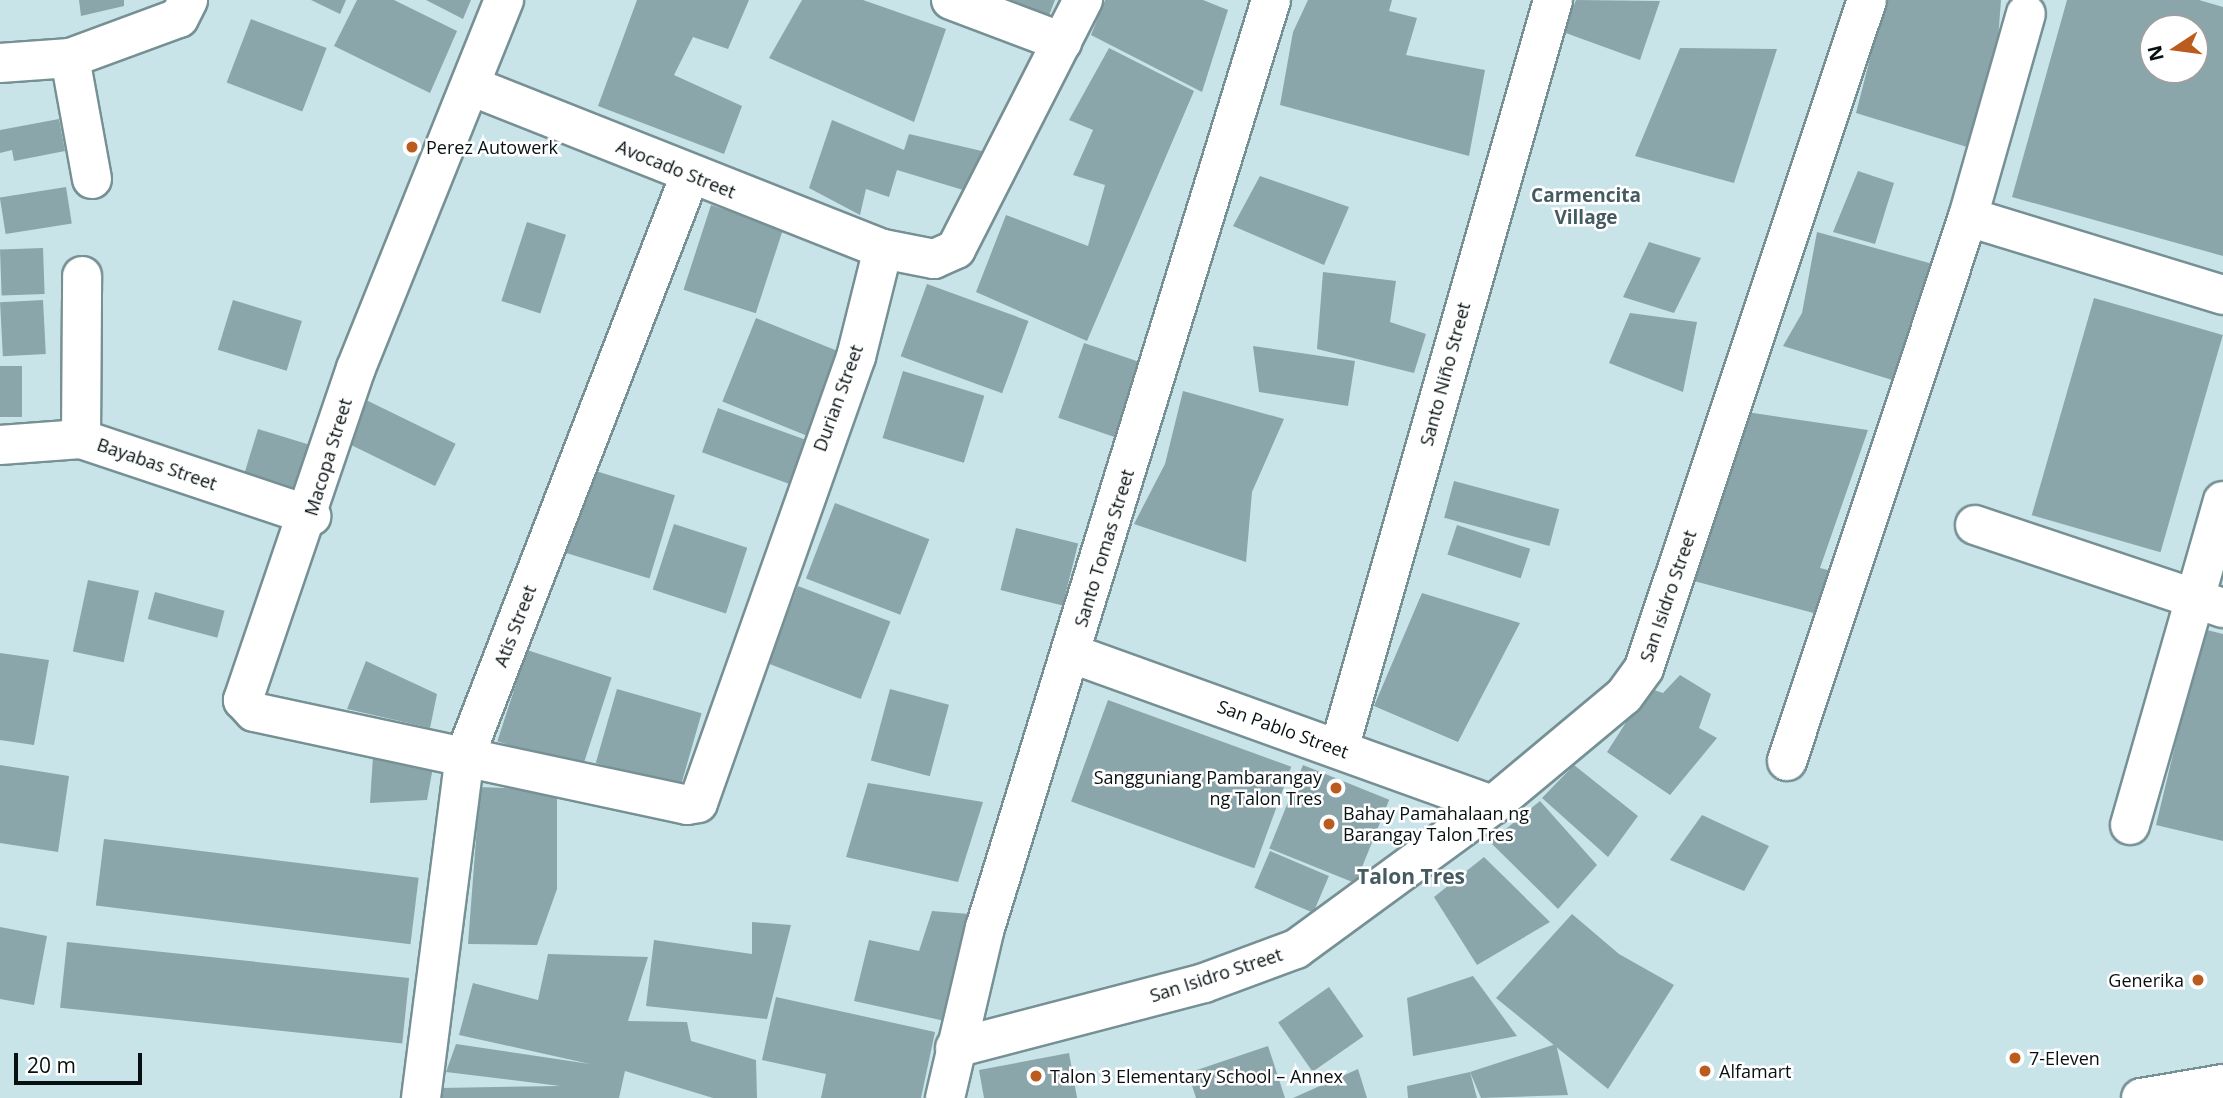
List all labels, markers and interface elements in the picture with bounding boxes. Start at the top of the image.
north arrow [2139,14,2209,84]
text: N [2141,43,2170,64]
street label: Avocado Street [613,135,739,203]
place label: Perez Autowerk [426,136,558,158]
marker: Perez Autowerk [404,139,420,155]
district label: Carmencita Village [1531,185,1641,229]
street label: Santo Niño Street [1415,300,1475,448]
street label: Durian Street [809,342,867,454]
street label: Macopa Street [300,396,356,518]
street label: Bayabas Street [94,433,220,495]
street label: Santo Tomas Street [1070,467,1138,629]
street label: San Isidro Street [1635,527,1701,665]
street label: Atis Street [490,582,540,670]
street label: San Pablo Street [1215,695,1351,763]
place label: Sangguniang Pambarangay ng Talon Tres [1094,767,1322,810]
marker: Sangguniang Pambarangay ng Talon Tres [1328,780,1344,796]
place label: Bahay Pamahalaan ng Barangay Talon Tres [1343,803,1529,846]
marker: Bahay Pamahalaan ng Barangay Talon Tres [1321,816,1337,832]
district label: Talon Tres [1357,863,1465,889]
street label: San Isidro Street [1147,943,1285,1007]
place label: Generika [2108,969,2184,991]
marker: Generika [2190,972,2206,988]
scale bar [18,1038,145,1082]
place label: 7-Eleven [2029,1047,2100,1069]
marker: 7-Eleven [2007,1050,2023,1066]
text: 20 m [27,1051,76,1079]
place label: Alfamart [1719,1060,1791,1082]
marker: Alfamart [1697,1063,1713,1079]
place label: Talon 3 Elementary School – Annex [1050,1065,1343,1087]
marker: Talon 3 Elementary School – Annex [1028,1068,1044,1084]

